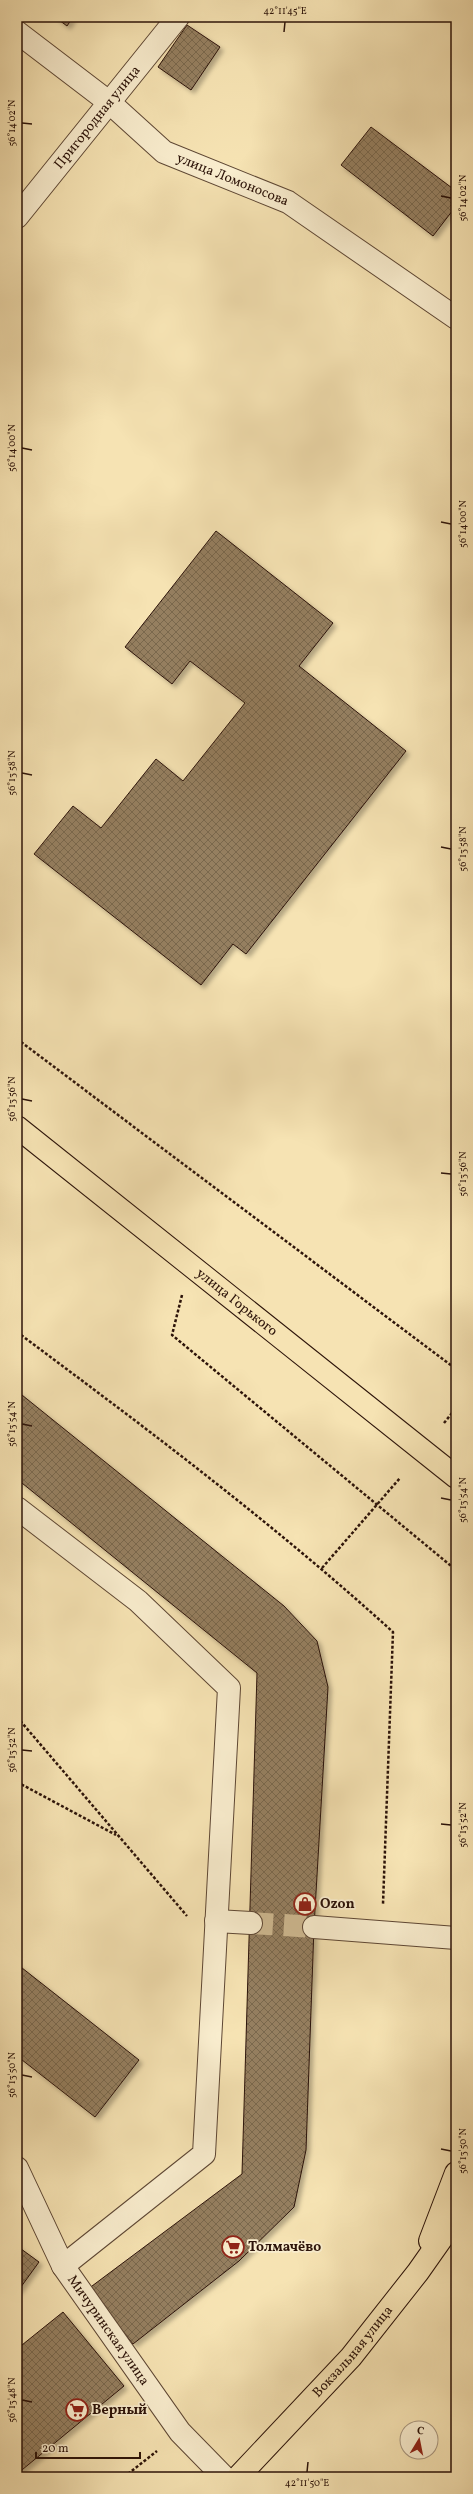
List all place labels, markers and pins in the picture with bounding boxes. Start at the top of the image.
shop icon: Ozon [292,1891,318,1917]
place label: Ozon [320,1895,355,1914]
supermarket icon: Толмачёво [220,2234,246,2260]
place label: Толмачёво [248,2238,321,2257]
supermarket icon: Верный [64,2397,90,2423]
place label: Верный [92,2401,147,2420]

